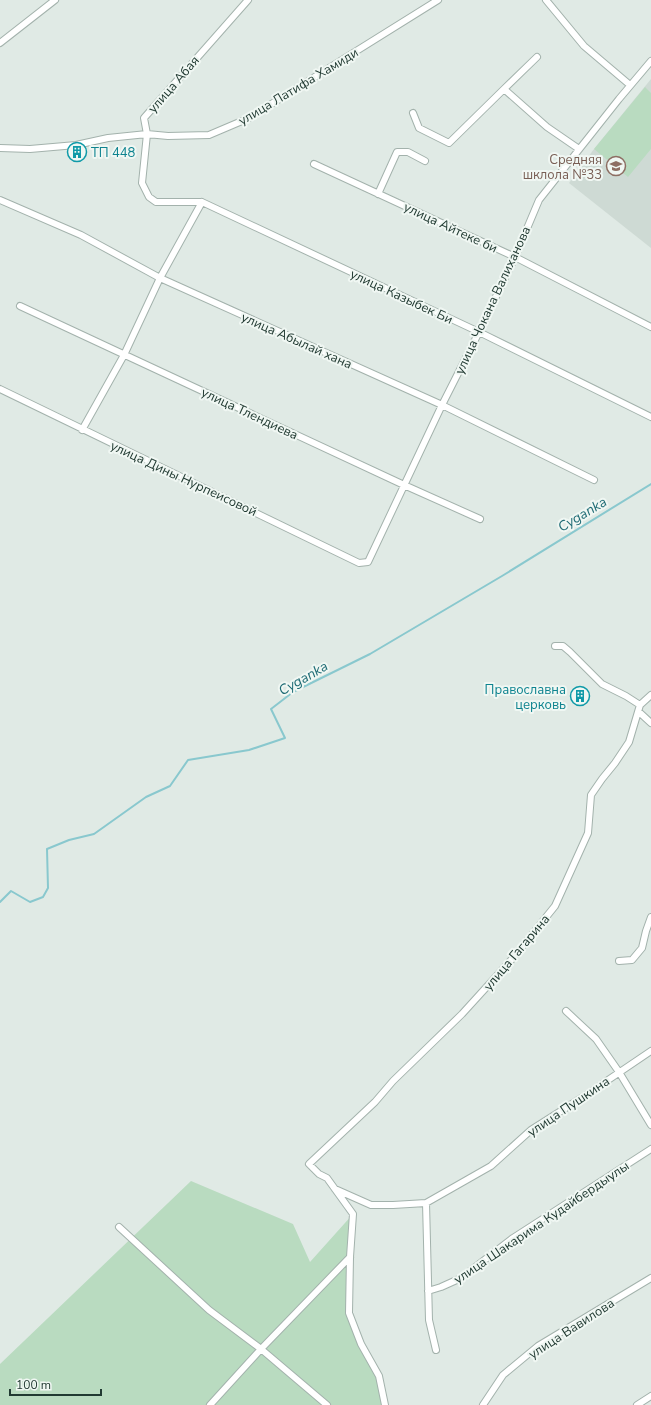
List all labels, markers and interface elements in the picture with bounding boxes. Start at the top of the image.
street label: улица Латифа Хамиди [235,44,362,130]
street label: улица Абая [144,52,204,117]
building icon: ТП 448 [66,141,88,163]
place label: ТП 448 [91,144,136,162]
place label: Средняя шклола №33 [523,151,602,184]
school or university icon: Средняя шклола №33 [605,155,627,177]
street label: улица Айтеке би [401,198,500,258]
street label: улица Чокана Валиханова [451,223,535,377]
street label: улица Казыбек Би [347,265,456,329]
street label: улица Абылай хана [238,308,355,373]
street label: улица Тлендиева [198,384,301,444]
street label: улица Дины Нурпеисовой [107,437,260,521]
water label: Cyganka [554,492,610,537]
water label: Cyganka [275,657,331,700]
place label: Православна церковь [485,681,566,714]
building icon: Православна церковь [569,685,591,707]
street label: улица Гагарина [479,911,554,995]
street label: улица Пушкина [524,1073,613,1141]
street label: улица Шакарима Кудайбердыулы [450,1157,633,1288]
street label: улица Вавилова [525,1294,618,1363]
scale bar [10,1371,101,1397]
text: 100 m [16,1377,51,1393]

